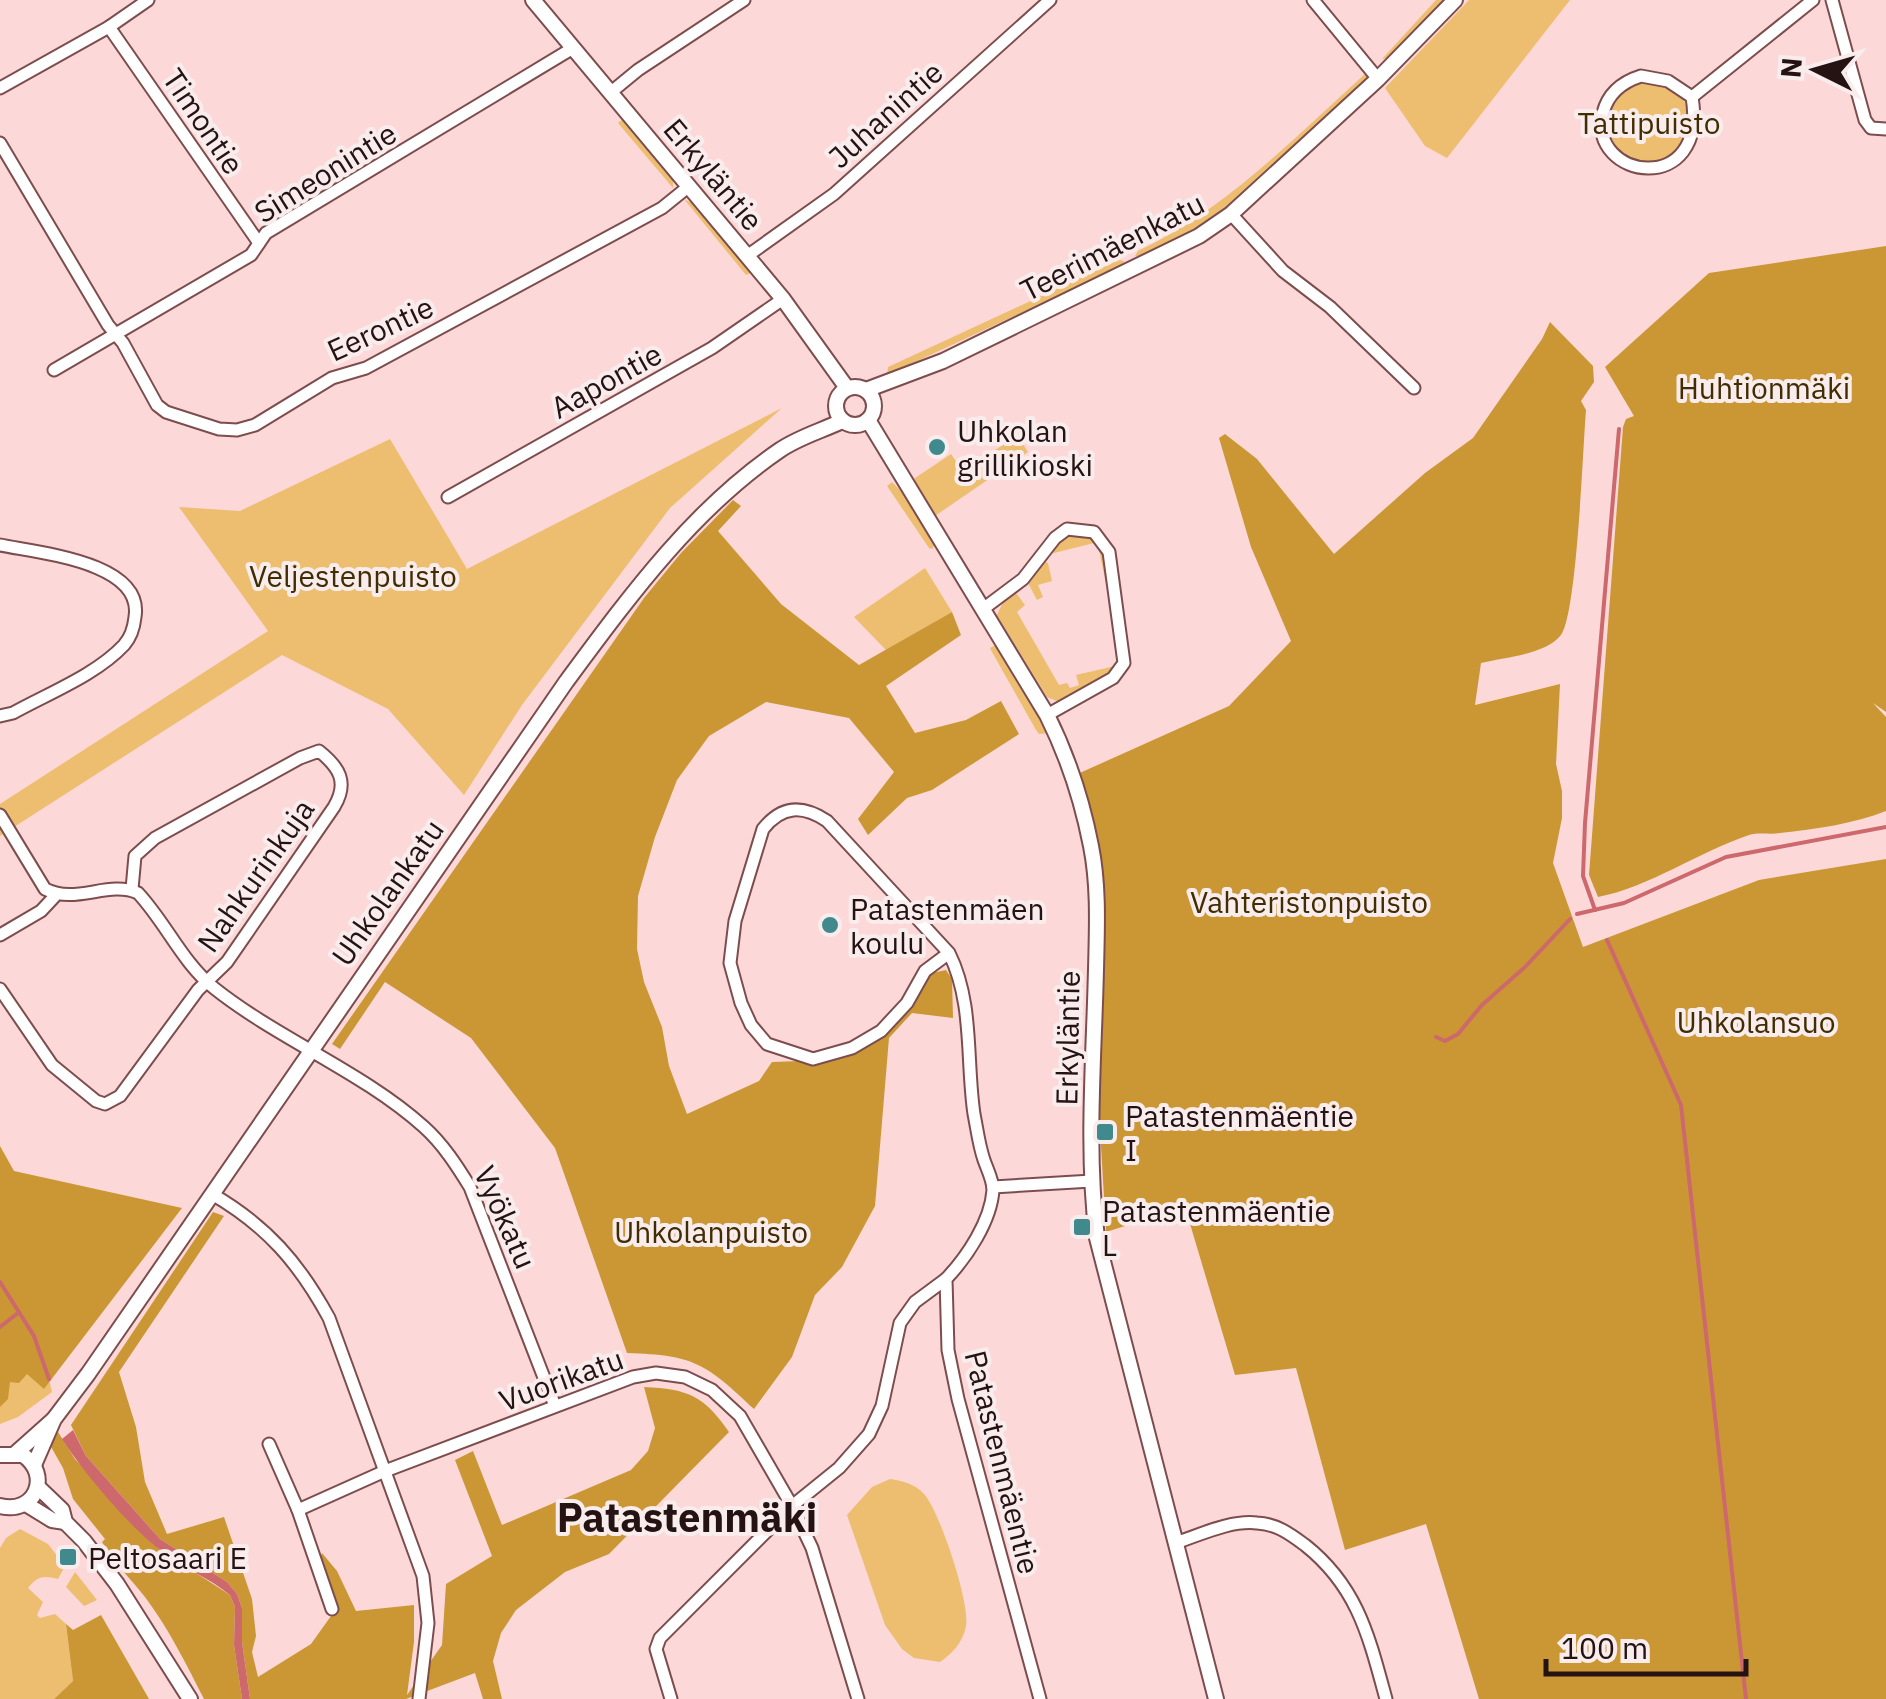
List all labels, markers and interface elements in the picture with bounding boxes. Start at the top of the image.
north arrow [1766,20,1866,120]
street label: Juhanintie [819,52,951,176]
text: N [1771,56,1810,79]
street label: Timontie [155,61,253,181]
park label: Tattipuisto [1578,103,1720,142]
street label: Erkyläntie [656,110,772,238]
street label: Simeonintie [247,113,403,231]
street label: Teerimäenkatu [1013,183,1211,309]
street label: Eerontie [321,286,439,370]
street label: Aapontie [544,334,668,426]
park label: Huhtionmäki [1678,368,1850,407]
place label: Uhkolan grillikioski [957,411,1093,484]
marker: Uhkolan grillikioski [926,436,948,458]
park label: Veljestenpuisto [249,556,457,595]
street label: Nahkurinkuja [188,791,322,959]
street label: Uhkolankatu [322,811,452,973]
park label: Vahteristonpuisto [1190,882,1428,921]
place label: Patastenmäen koulu [850,889,1045,962]
marker: Patastenmäen koulu [819,914,841,936]
street label: Erkyläntie [1046,970,1088,1106]
park label: Uhkolansuo [1676,1002,1836,1041]
place label: Patastenmäentie I [1125,1096,1354,1169]
marker: Patastenmäentie I [1094,1121,1116,1143]
street label: Vyökatu [466,1159,546,1275]
place label: Patastenmäentie L [1102,1191,1331,1264]
park label: Uhkolanpuisto [614,1212,808,1251]
marker: Patastenmäentie L [1071,1216,1093,1238]
street label: Vuorikatu [494,1339,628,1419]
street label: Patastenmäentie [956,1346,1050,1578]
district label: Patastenmäki [557,1491,817,1543]
place label: Peltosaari E [88,1538,247,1577]
marker: Peltosaari E [57,1546,79,1568]
scale bar [1546,1614,1746,1676]
text: 100 m [1561,1628,1648,1667]

